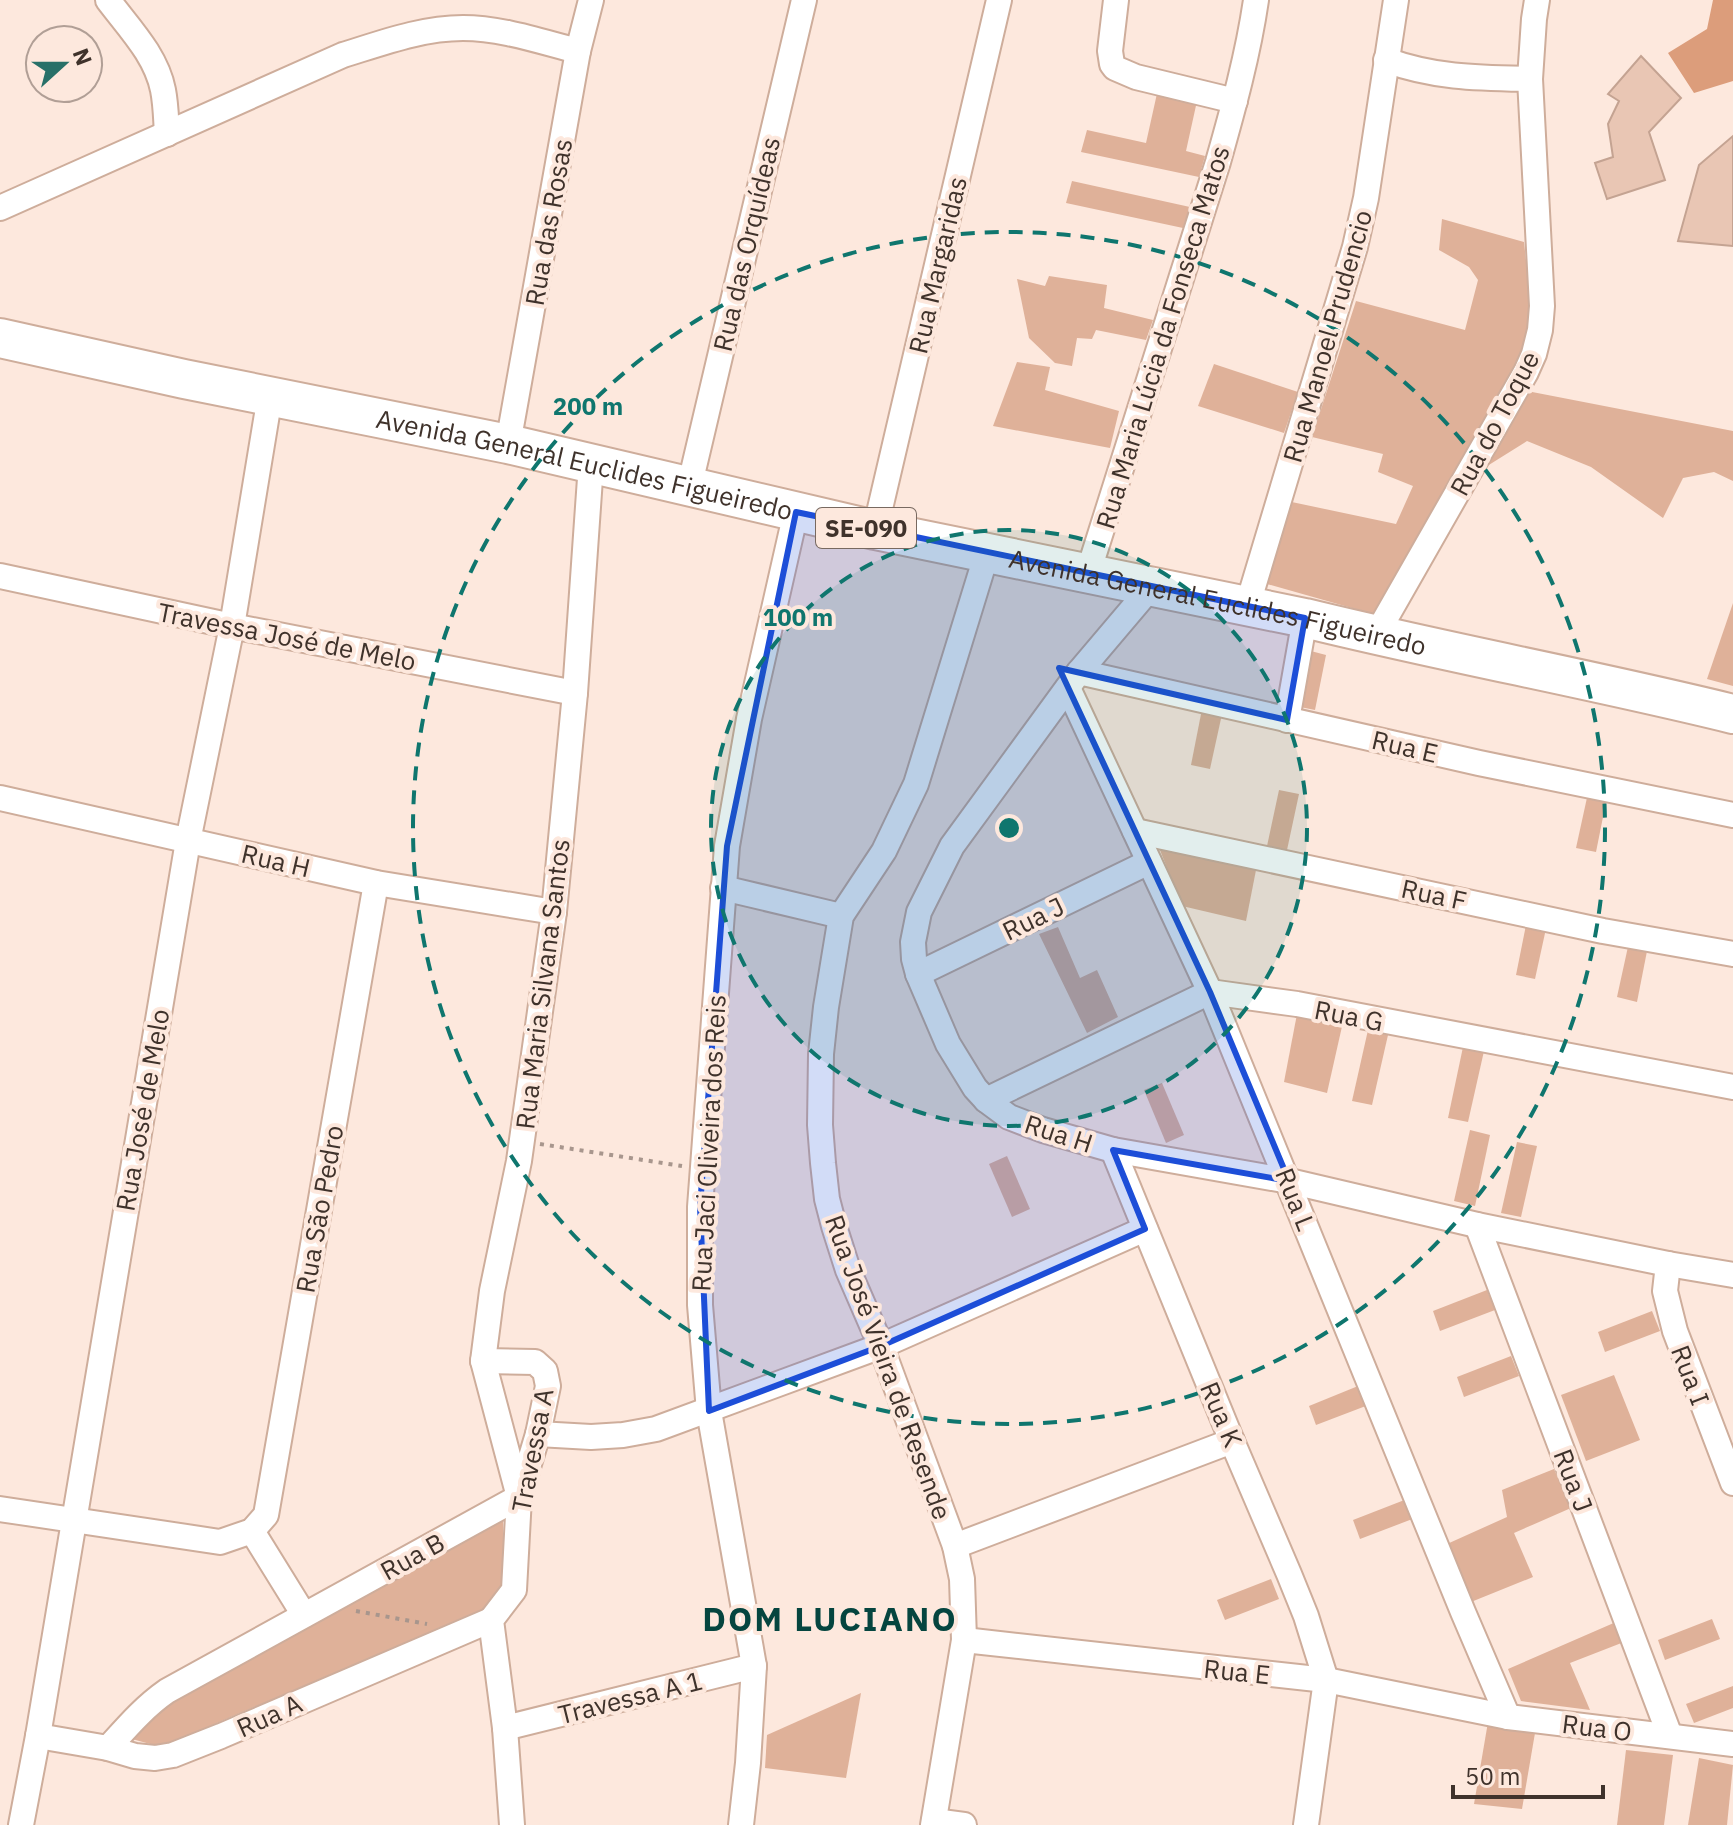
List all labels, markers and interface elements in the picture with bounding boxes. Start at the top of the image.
north arrow [24,24,104,104]
text: N [67,44,100,69]
street label: Rua das Orquídeas [705,133,787,355]
street label: Rua das Rosas [517,136,579,308]
street label: Rua Maria Lúcia da Fonseca Matos [1087,141,1237,533]
street label: Rua Margaridas [900,173,974,357]
street label: Rua Manoel Prudencio [1275,206,1379,466]
street label: Rua do Toque [1442,345,1546,501]
text: 200 m [553,390,623,422]
street label: Avenida General Euclides Figueiredo [373,401,796,527]
road number: SE-090 [816,508,916,548]
street label: Avenida General Euclides Figueiredo [1006,541,1430,663]
street label: Travessa José de Melo [155,594,419,678]
text: 100 m [763,601,833,633]
street label: Rua E [1369,722,1441,770]
centre of rings [995,814,1023,842]
street label: Rua H [238,836,314,884]
street label: Rua Maria Silvana Santos [507,837,577,1131]
street label: Rua F [1398,871,1470,917]
street label: Rua J [996,889,1070,947]
street label: Rua G [1312,992,1386,1038]
street label: Rua Jaci Oliveira dos Reis [683,994,733,1292]
street label: Rua José de Melo [107,1006,177,1214]
street label: Rua H [1021,1106,1097,1160]
street label: Rua São Pedro [288,1122,350,1296]
street label: Rua L [1268,1163,1324,1235]
street label: Rua José Vieira de Resende [818,1210,960,1524]
street label: Rua I [1664,1340,1718,1410]
street label: Rua K [1193,1376,1251,1452]
street label: Travessa A [503,1385,561,1515]
street label: Rua J [1547,1444,1601,1516]
street label: Rua B [374,1525,450,1587]
district label: DOM LUCIANO [702,1596,958,1640]
street label: Rua E [1202,1651,1272,1691]
street label: Travessa A 1 [554,1663,706,1731]
street label: Rua A [231,1685,307,1744]
street label: Rua O [1560,1706,1634,1748]
scale bar [1453,1749,1603,1799]
text: 50 m [1465,1760,1520,1792]

